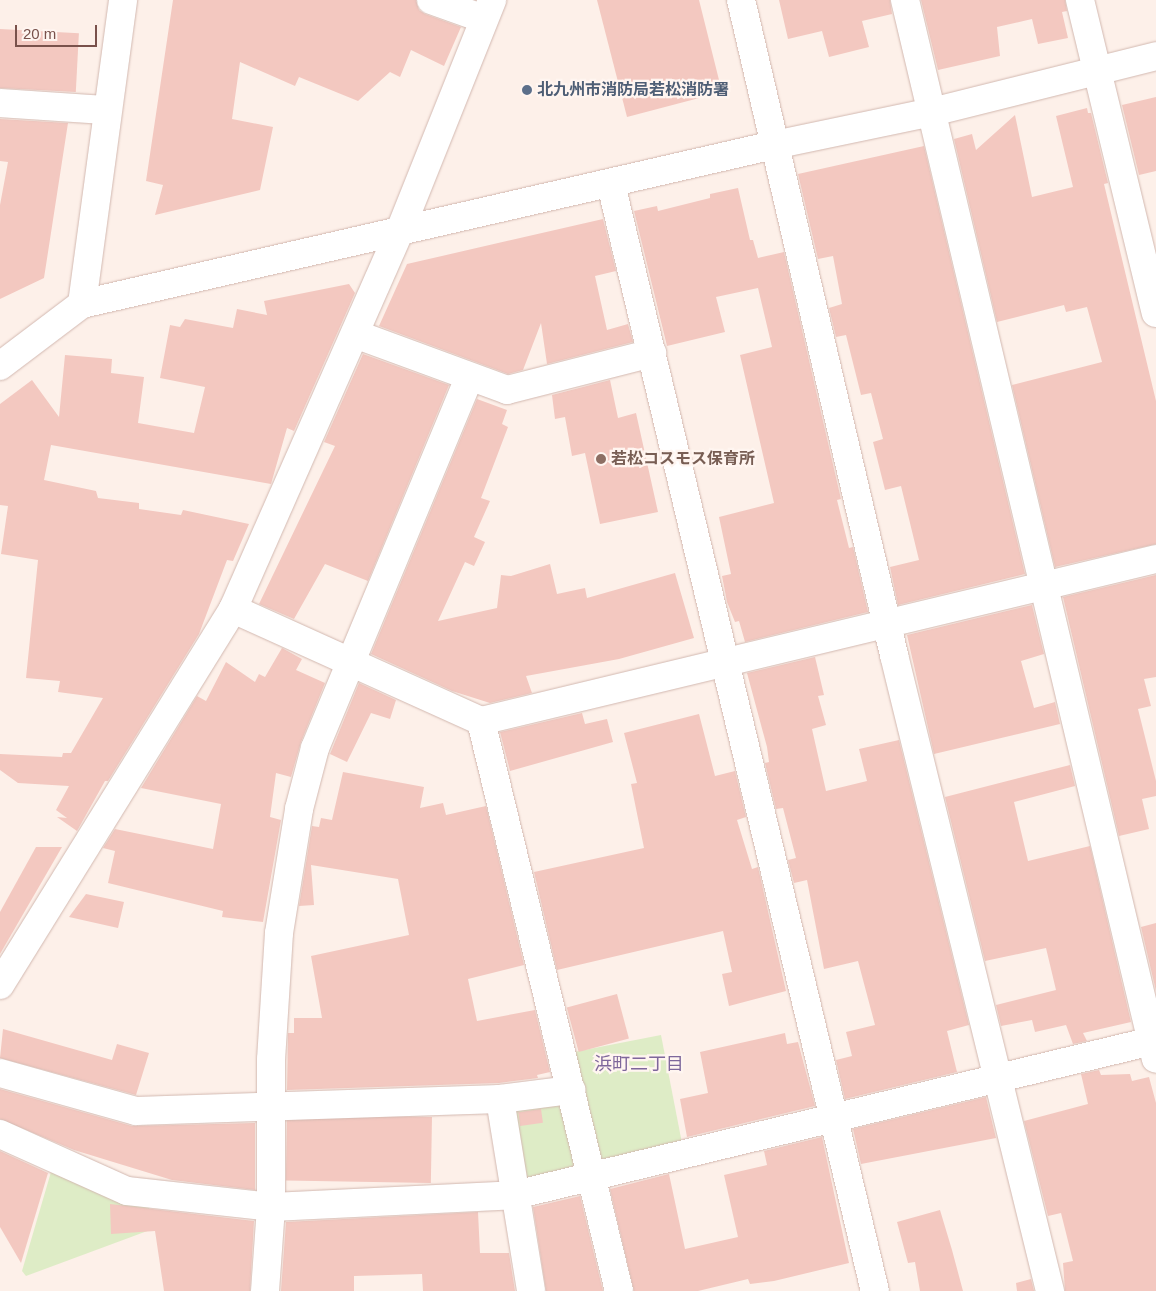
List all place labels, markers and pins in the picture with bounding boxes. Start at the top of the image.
place label: 北九州市消防局若松消防署 [537,80,729,100]
marker: 北九州市消防局若松消防署 [521,84,533,96]
place label: 若松コスモス保育所 [611,449,755,469]
marker: 若松コスモス保育所 [595,453,607,465]

